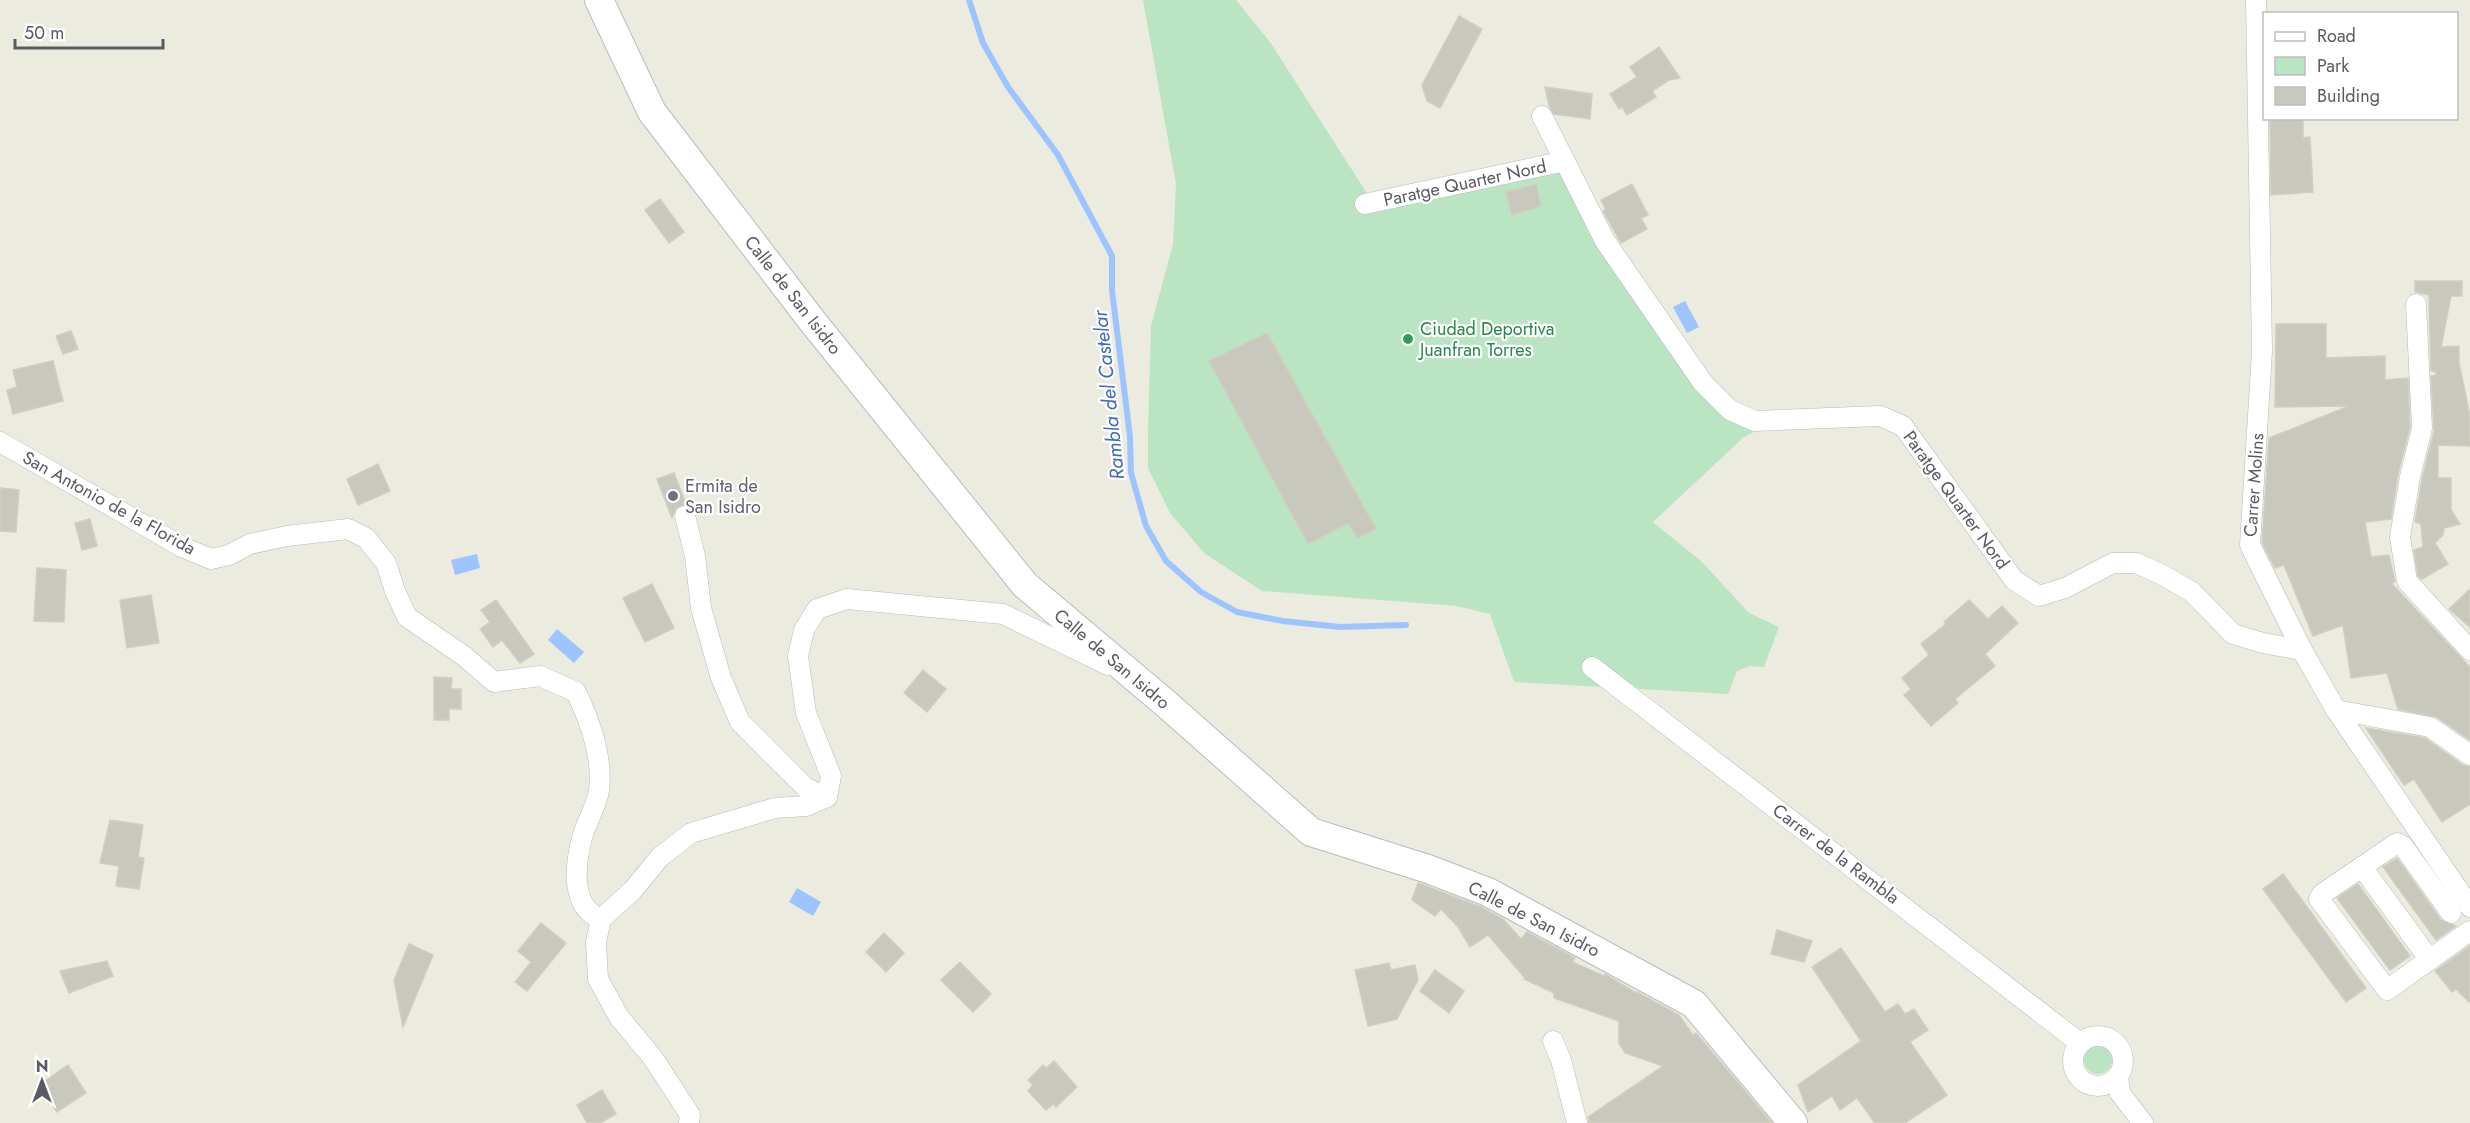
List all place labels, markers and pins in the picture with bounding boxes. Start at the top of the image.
place label: Ciudad Deportiva Juanfran Torres [1418,316,1554,363]
marker: Ciudad Deportiva Juanfran Torres [1401,332,1415,346]
place label: Ermita de San Isidro [685,473,761,520]
marker: Ermita de San Isidro [666,489,680,503]

